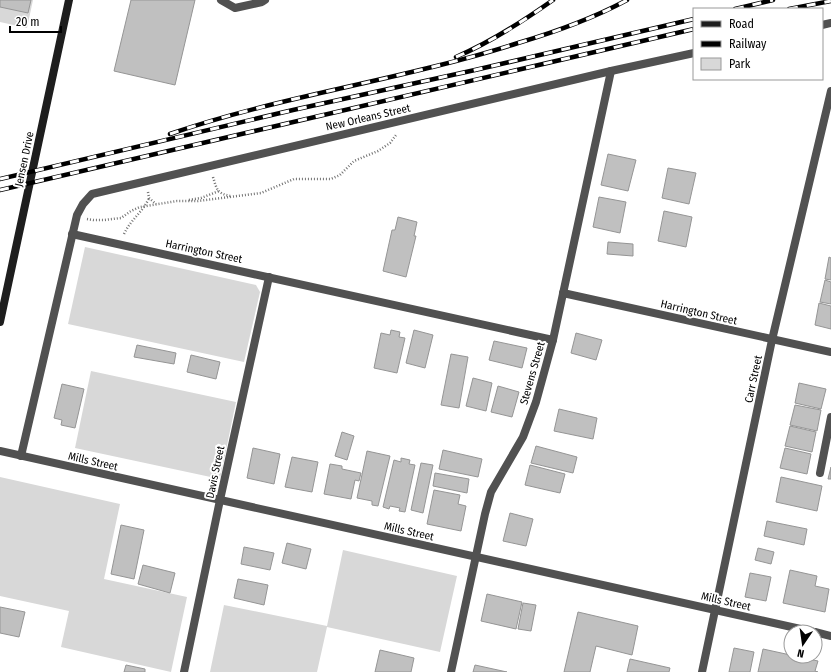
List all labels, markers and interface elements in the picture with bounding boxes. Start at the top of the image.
scale bar [10,8,61,34]
legend [693,8,823,80]
text: 20 m [16,15,40,29]
text: Road [729,17,754,31]
text: Railway [729,37,767,51]
text: Park [729,57,751,71]
street label: New Orleans Street [325,101,412,134]
street label: Jensen Drive [12,130,37,188]
street label: Harrington Street [164,237,244,266]
street label: Harrington Street [659,297,739,328]
street label: Stevens Street [517,340,548,406]
street label: Carr Street [742,354,765,404]
street label: Davis Street [204,444,227,500]
street label: Mills Street [67,449,119,474]
street label: Mills Street [383,519,435,544]
street label: Mills Street [700,589,752,614]
north arrow [783,624,823,664]
text: N [796,646,806,660]

